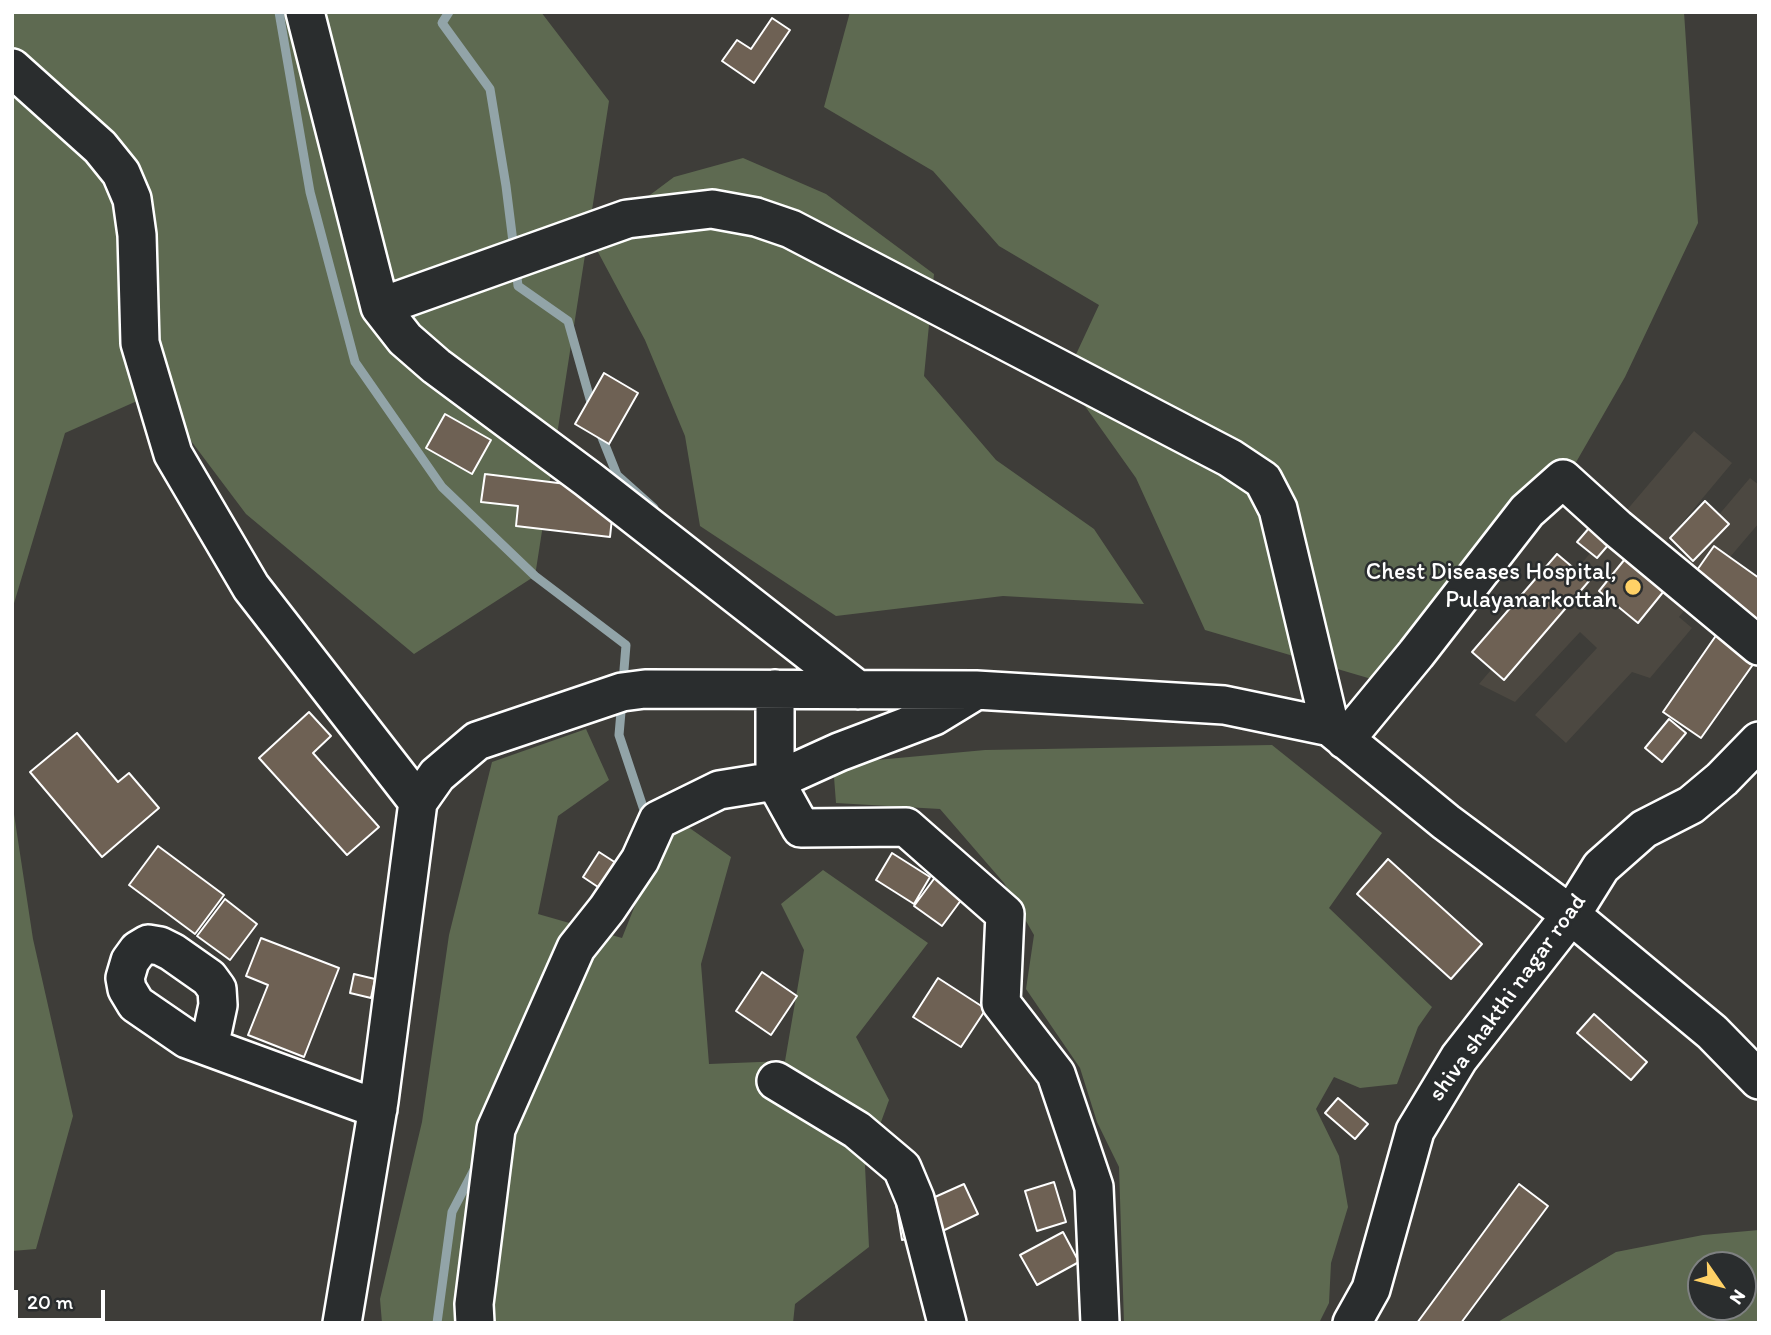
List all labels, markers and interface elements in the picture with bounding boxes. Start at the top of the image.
place label: Chest Diseases Hospital, Pulayanarkottah [1366,559,1617,615]
marker: Chest Diseases Hospital, Pulayanarkottah [1623,577,1643,597]
street label: shiva shakthi nagar road [1423,889,1593,1107]
north arrow [1687,1251,1757,1321]
scale bar [18,1276,108,1320]
text: N [1725,1285,1751,1309]
text: 20 m [27,1289,73,1314]

